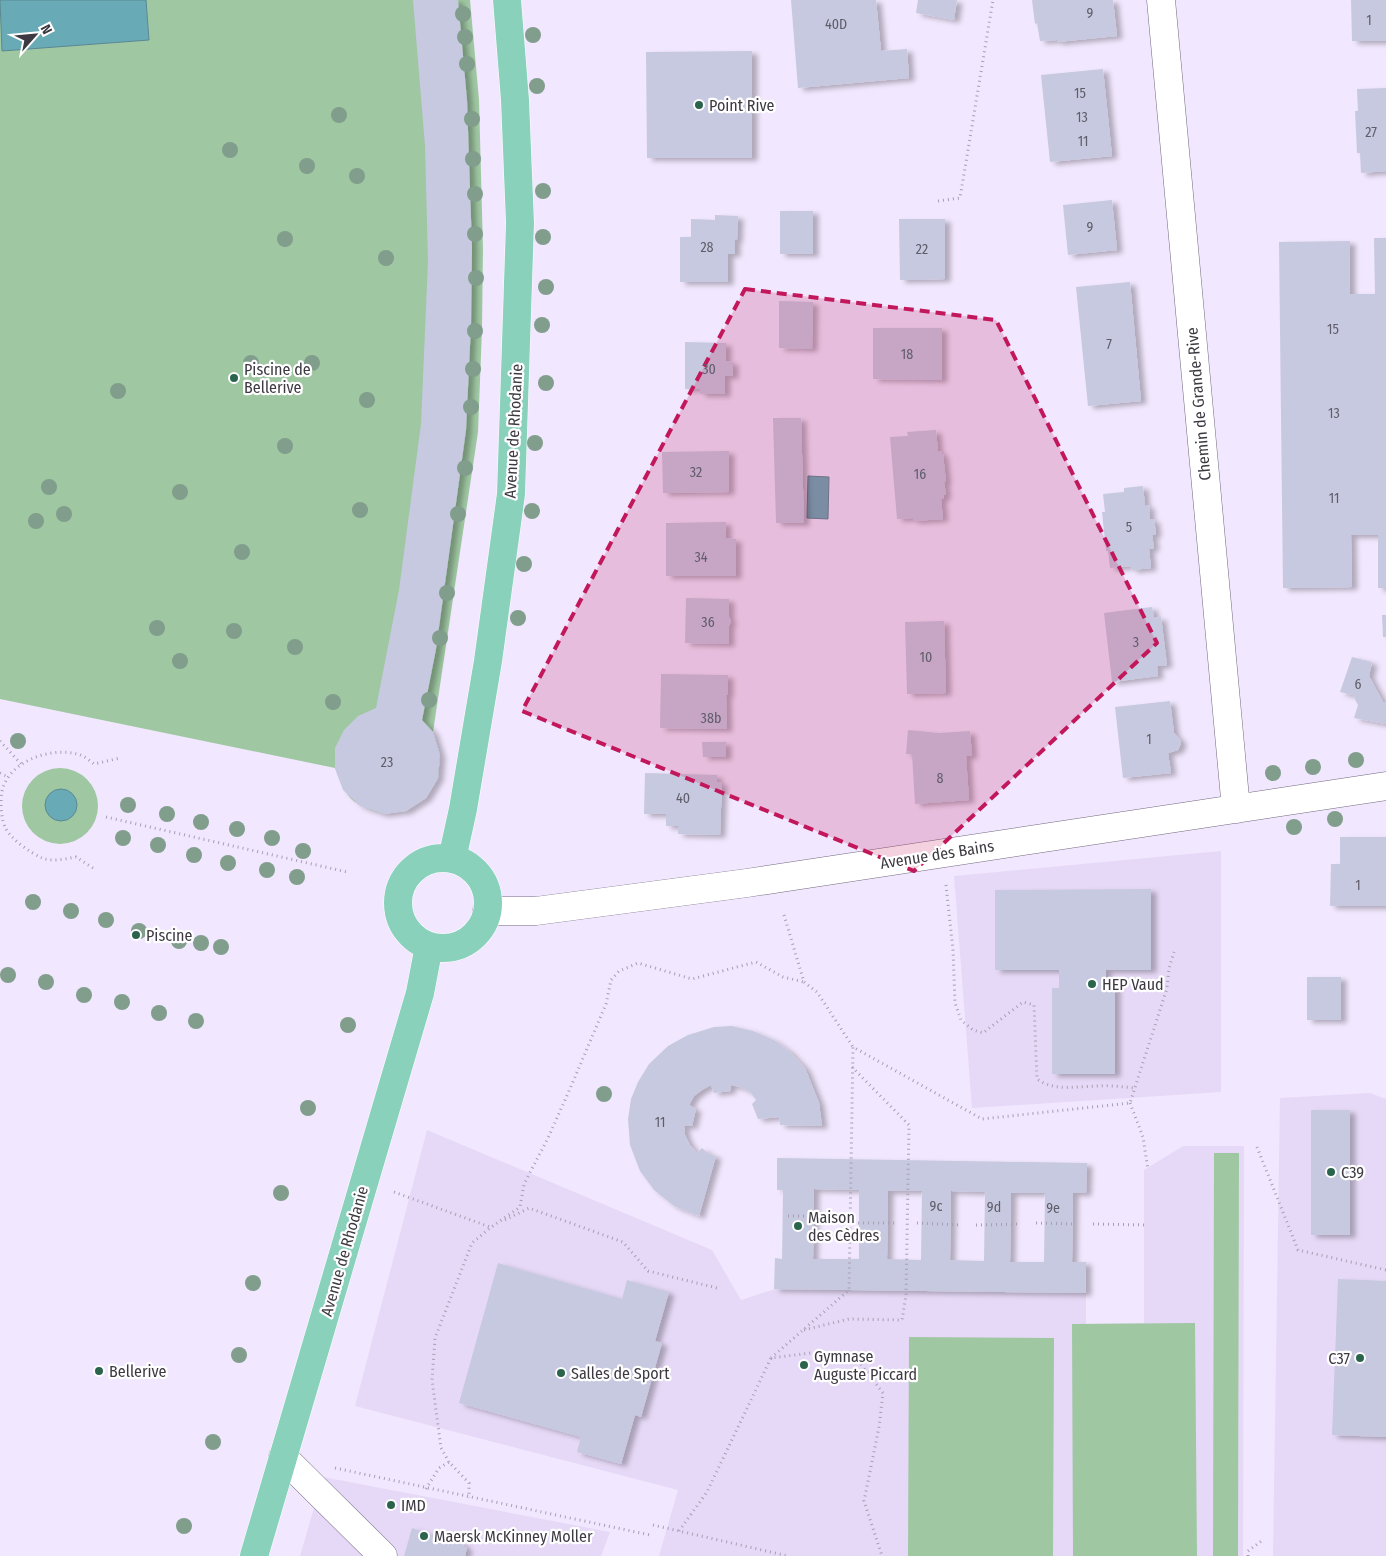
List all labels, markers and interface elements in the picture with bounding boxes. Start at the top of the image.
house number: 9 [1087,5,1094,22]
north arrow [10,10,60,60]
house number: 1 [1366,12,1372,29]
house number: 40D [825,16,847,33]
text: N [37,22,56,37]
house number: 15 [1074,85,1086,102]
place label: Point Rive [709,96,775,115]
marker: Point Rive [693,99,705,111]
house number: 13 [1076,109,1088,126]
house number: 27 [1365,124,1377,141]
house number: 11 [1078,133,1088,150]
house number: 9 [1087,219,1094,236]
house number: 28 [700,239,714,256]
house number: 22 [916,241,928,258]
house number: 15 [1327,321,1339,338]
street label: Chemin de Grande-Rive [1182,326,1215,481]
house number: 7 [1106,336,1112,353]
house number: 18 [901,346,913,363]
place label: Piscine de Bellerive [244,360,311,397]
house number: 30 [702,361,716,378]
street label: Avenue de Rhodanie [500,363,527,499]
marker: Piscine de Bellerive [228,372,240,384]
house number: 13 [1328,405,1340,422]
house number: 32 [690,464,702,481]
house number: 16 [914,466,926,483]
house number: 11 [1329,490,1339,507]
house number: 5 [1126,519,1132,536]
house number: 34 [694,549,708,566]
house number: 36 [701,614,715,631]
house number: 3 [1133,634,1139,651]
house number: 10 [920,649,932,666]
house number: 6 [1355,676,1362,693]
house number: 38b [701,710,721,727]
house number: 1 [1146,731,1152,748]
house number: 23 [381,754,393,771]
house number: 8 [937,770,944,787]
house number: 40 [676,790,690,807]
street label: Avenue des Bains [879,836,995,873]
house number: 1 [1355,877,1361,894]
place label: Piscine [146,926,193,945]
marker: Piscine [130,929,142,941]
place label: HEP Vaud [1102,975,1164,994]
marker: HEP Vaud [1086,978,1098,990]
house number: 11 [655,1114,665,1131]
place label: C39 [1341,1163,1364,1182]
marker: C39 [1325,1166,1337,1178]
street label: Avenue de Rhodanie [317,1184,372,1318]
house number: 9c [930,1198,942,1215]
house number: 9d [987,1199,1001,1216]
house number: 9e [1046,1200,1060,1217]
place label: Maison des Cèdres [808,1208,879,1245]
marker: Maison des Cèdres [792,1220,804,1232]
place label: Gymnase Auguste Piccard [814,1347,917,1384]
place label: C37 [1328,1349,1351,1368]
marker: C37 [1354,1352,1366,1364]
marker: Gymnase Auguste Piccard [798,1359,810,1371]
place label: Bellerive [109,1362,167,1381]
place label: Salles de Sport [571,1364,670,1383]
marker: Bellerive [93,1365,105,1377]
marker: Salles de Sport [555,1367,567,1379]
place label: IMD [401,1496,426,1515]
marker: IMD [385,1499,397,1511]
place label: Maersk McKinney Moller [434,1527,593,1546]
marker: Maersk McKinney Moller [418,1530,430,1542]

